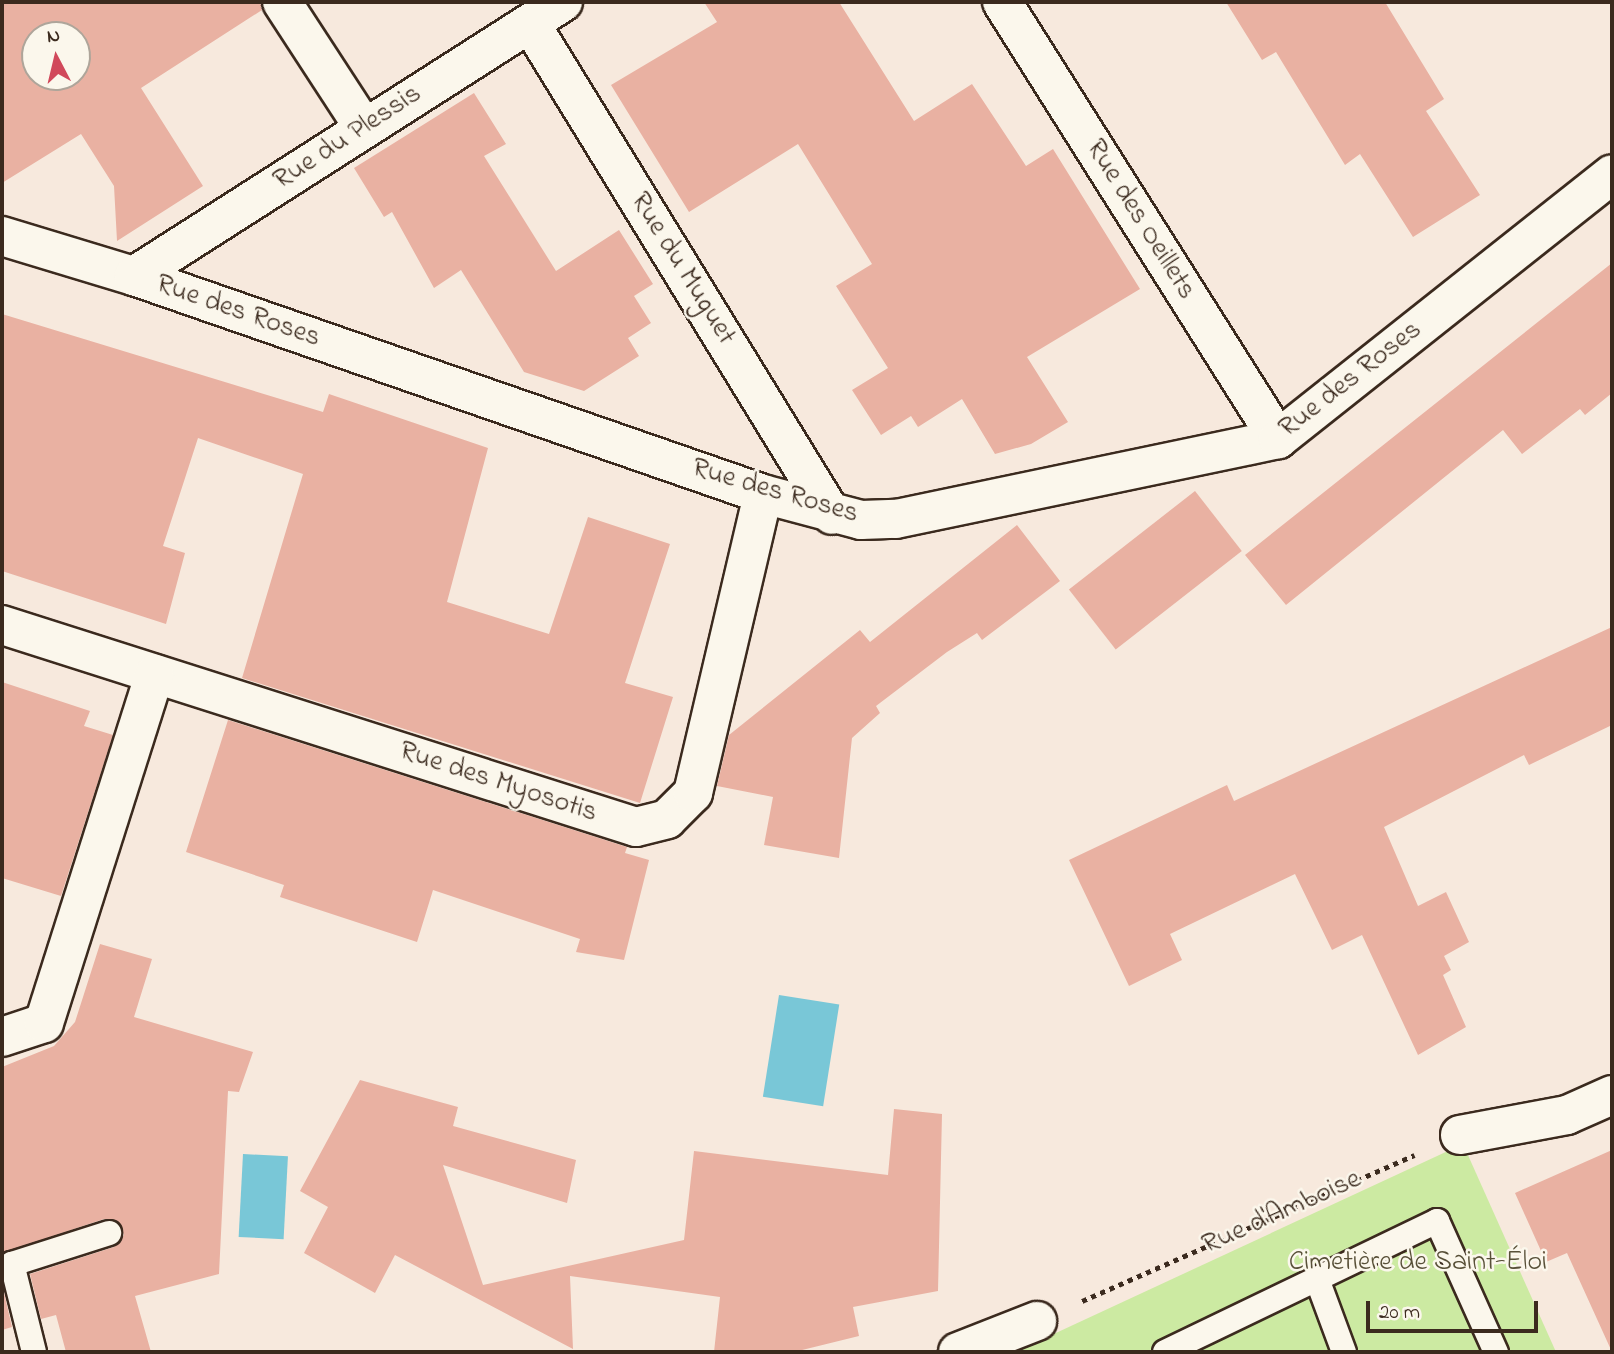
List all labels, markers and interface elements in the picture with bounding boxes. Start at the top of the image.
north arrow [21,21,91,91]
text: N [46,22,62,51]
street label: Rue du Plessis [268,78,428,198]
street label: Rue des Oeillets [1078,134,1202,306]
street label: Rue du Muguet [622,187,742,351]
street label: Rue des Roses [151,268,325,356]
street label: Rue des Roses [1273,314,1429,446]
street label: Rue des Roses [688,452,862,532]
street label: Rue des Myosotis [395,735,601,831]
street label: Rue d'Amboise [1198,1163,1366,1263]
park label: Cimetière de Saint-Éloi [1289,1246,1547,1280]
scale bar [1369,1288,1540,1332]
text: 20 m [1379,1298,1420,1328]

